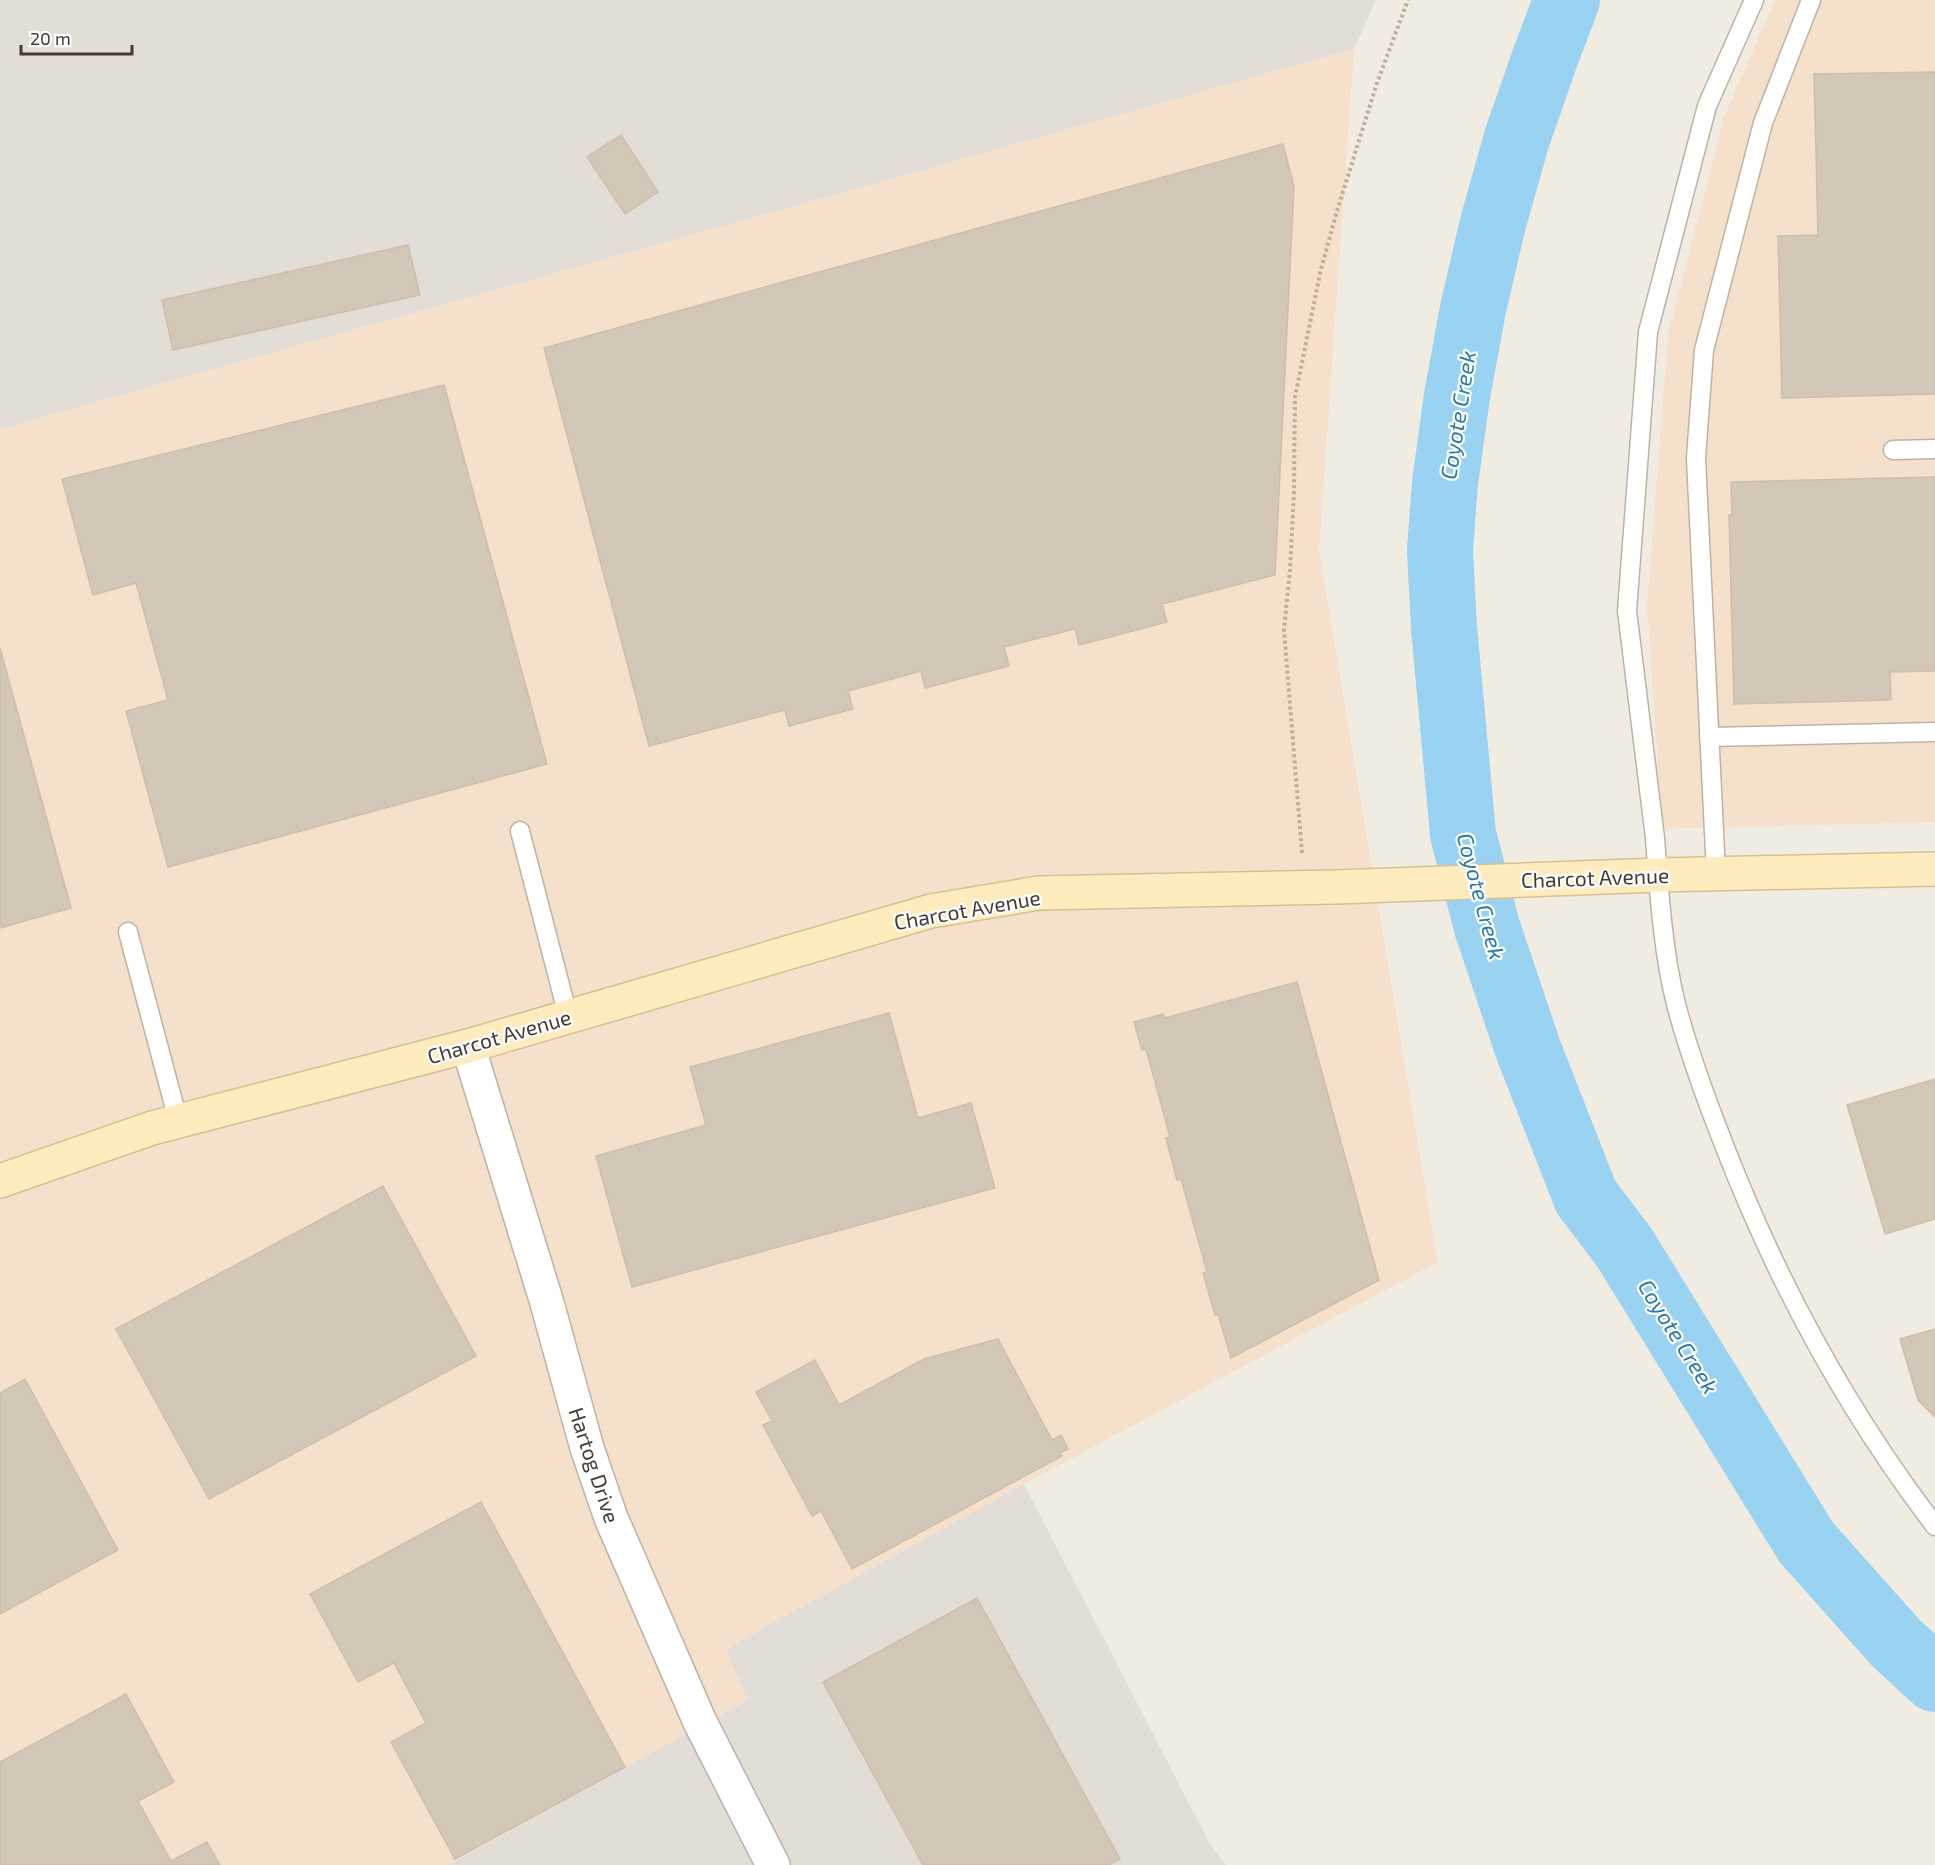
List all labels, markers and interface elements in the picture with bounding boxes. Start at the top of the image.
scale bar [21,18,132,56]
text: 20 m [30,27,71,49]
water label: Coyote Creek [1434,349,1481,481]
water label: Coyote Creek [1452,830,1511,962]
street label: Charcot Avenue [1520,862,1670,892]
street label: Charcot Avenue [892,884,1042,934]
street label: Charcot Avenue [424,1004,574,1068]
water label: Coyote Creek [1633,1274,1724,1399]
street label: Hartog Drive [565,1404,625,1526]

